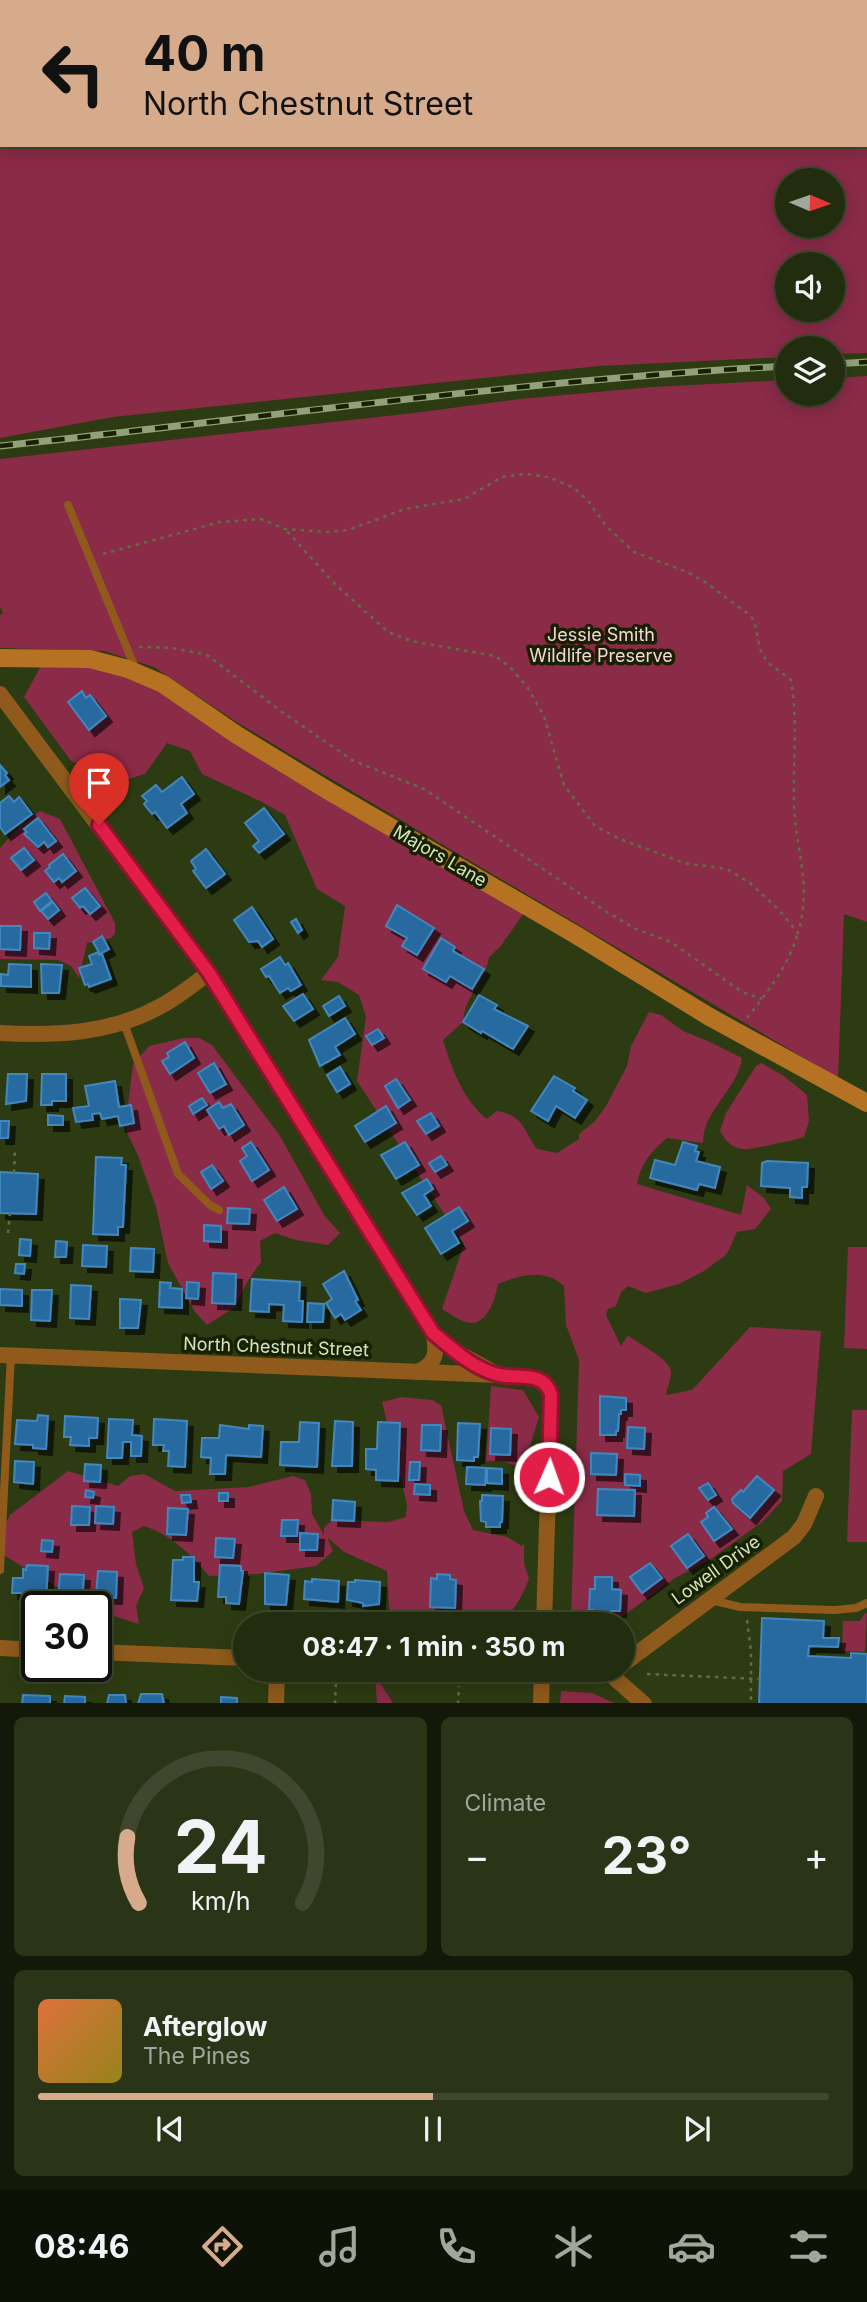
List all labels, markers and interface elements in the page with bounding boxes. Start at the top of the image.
text: 40 m [143,24,266,83]
icon: left [28,28,119,119]
text: North Chestnut Street [143,84,473,123]
north arrow [775,168,845,238]
map controls [775,168,845,406]
button: sound [775,252,845,322]
button: layers [775,336,845,406]
park label: Jessie Smith Wildlife Preserve [529,624,673,666]
pin [69,753,129,825]
icon: arrive [80,764,118,802]
street label: Majors Lane [390,820,491,891]
street label: North Chestnut Street [183,1333,369,1360]
position arrow [512,1440,586,1514]
street label: Lowell Drive [667,1531,764,1609]
speed limit sign: 30 [21,1591,112,1682]
text: 08:47 · 1 min · 350 m [303,1631,565,1662]
text: Climate [465,1789,546,1817]
text: 24 [173,1802,267,1891]
text: 23° [602,1824,692,1887]
text: − [465,1833,490,1879]
text: + [804,1833,829,1879]
text: km/h [191,1885,250,1915]
text: Afterglow [143,2011,267,2042]
text: The Pines [143,2042,251,2070]
icon: previous [151,2110,189,2148]
icon: pause [414,2110,452,2148]
icon: next [678,2110,716,2148]
icon: directions [198,2222,247,2271]
icon: music [315,2222,364,2271]
icon: phone [432,2222,481,2271]
icon: climate [549,2222,598,2271]
icon: car [667,2222,716,2271]
icon: filters [784,2222,833,2271]
text: 08:46 [34,2227,130,2266]

